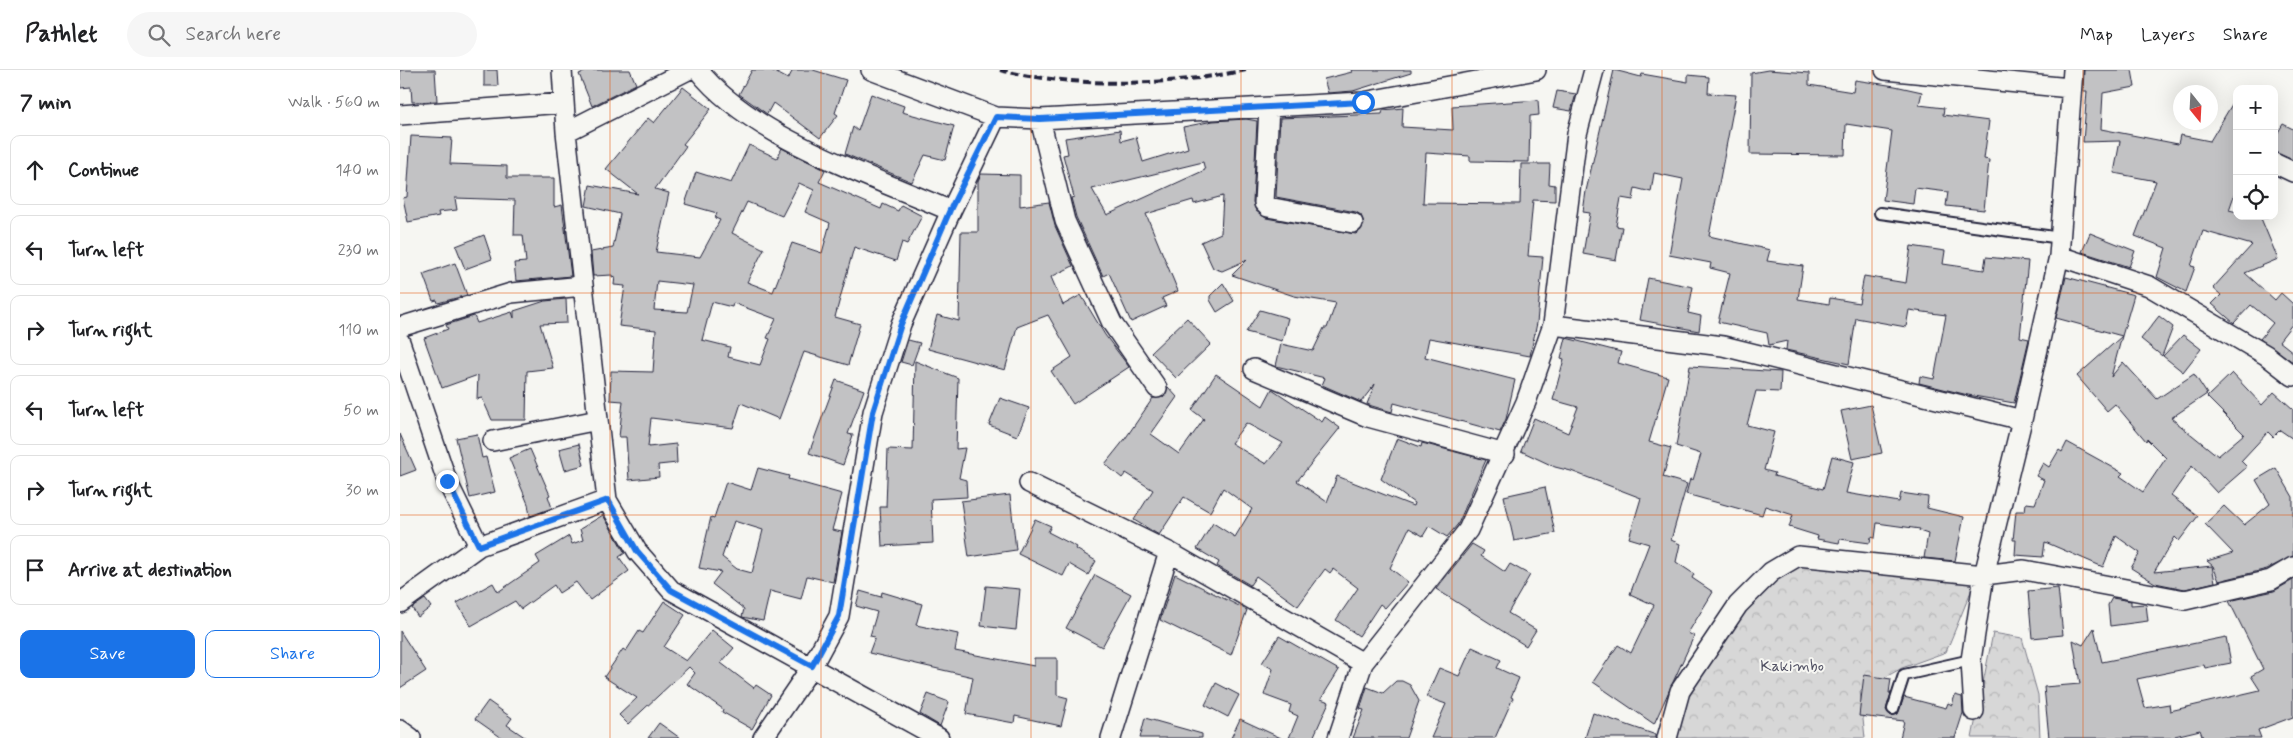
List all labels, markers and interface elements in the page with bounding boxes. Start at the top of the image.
search box [127,12,477,57]
text: Pathlet [25,19,97,50]
icon: search [145,21,173,49]
text: Search here [185,22,281,47]
text: Map [2080,23,2113,47]
text: Layers [2141,23,2195,47]
text: Share [2223,23,2268,47]
north arrow [2173,85,2218,130]
map controls [2233,85,2278,220]
button: + [2233,85,2278,130]
text: 7 min [20,89,72,117]
route start [1352,91,1375,114]
text: Walk · 560 m [288,92,380,113]
button: − [2233,130,2278,175]
icon: ahead [21,156,49,184]
text: Continue [68,158,139,183]
text: 140 m [335,160,379,181]
button: locate [2233,175,2278,220]
icon: left [21,236,49,264]
text: Turn left [68,238,144,263]
text: 230 m [338,240,379,261]
icon: right [21,316,49,344]
text: Turn right [68,318,152,343]
text: 110 m [338,320,379,341]
icon: left [21,396,49,424]
text: Turn left [68,398,144,423]
text: 50 m [343,400,379,421]
route end [436,470,459,493]
icon: right [21,476,49,504]
text: Turn right [68,478,152,503]
text: 30 m [346,480,379,501]
icon: arrive [21,556,49,584]
text: Arrive at destination [68,558,232,583]
button: Save [20,630,195,678]
button: Share [205,630,380,678]
park label: Kakimbo [1760,656,1824,677]

